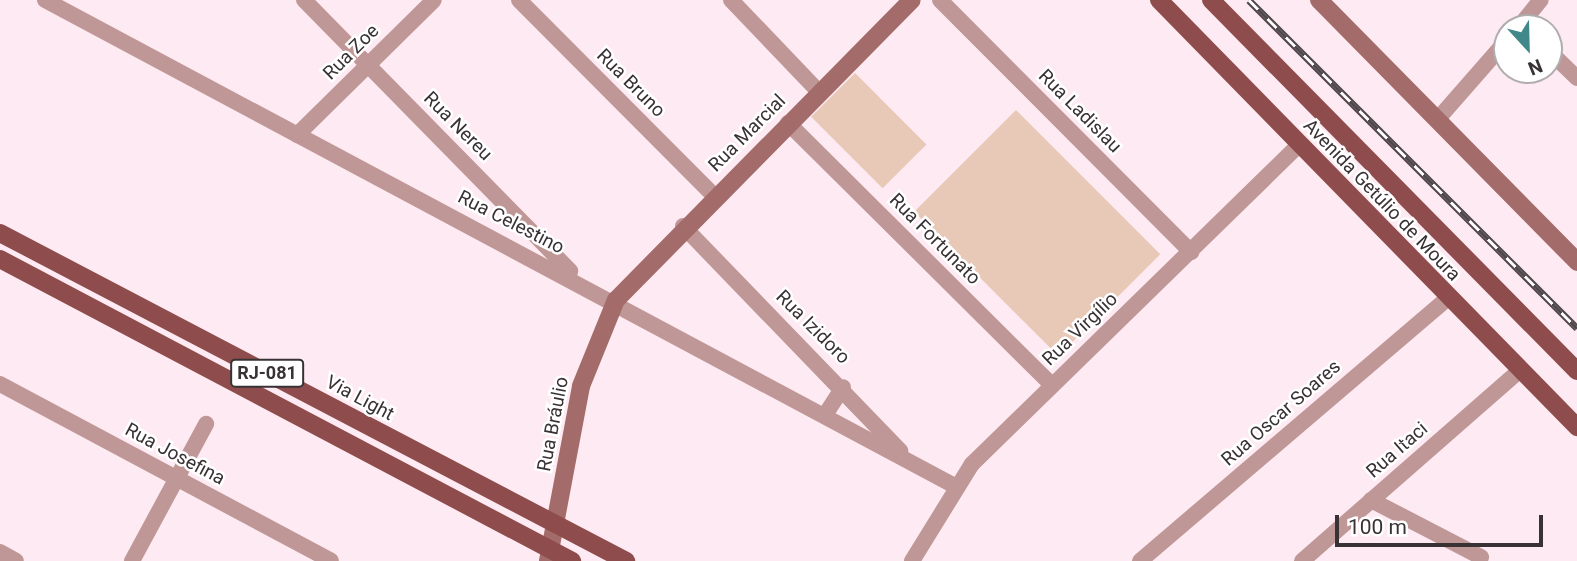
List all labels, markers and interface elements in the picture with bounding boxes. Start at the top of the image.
north arrow [1493,14,1563,84]
street label: Rua Zoe [318,19,384,85]
street label: Rua Bruno [592,44,670,122]
text: N [1525,54,1546,80]
street label: Rua Ladislau [1034,65,1126,157]
street label: Rua Nereu [419,87,497,165]
street label: Rua Marcial [704,90,790,176]
street label: Avenida Getúlio de Moura [1299,114,1465,286]
street label: Rua Celestino [454,185,568,259]
street label: Rua Fortunato [885,189,985,289]
street label: Rua Izidoro [771,285,855,369]
street label: Rua Virgílio [1038,288,1122,370]
street label: Rua Oscar Soares [1217,355,1345,471]
road number: RJ-081 [229,358,306,388]
street label: Via Light [322,371,398,425]
street label: Rua Bráulio [533,375,573,473]
street label: Rua Itaci [1362,417,1432,483]
street label: Rua Josefina [121,418,229,490]
scale bar [1339,502,1547,546]
text: 100 m [1348,515,1407,539]

